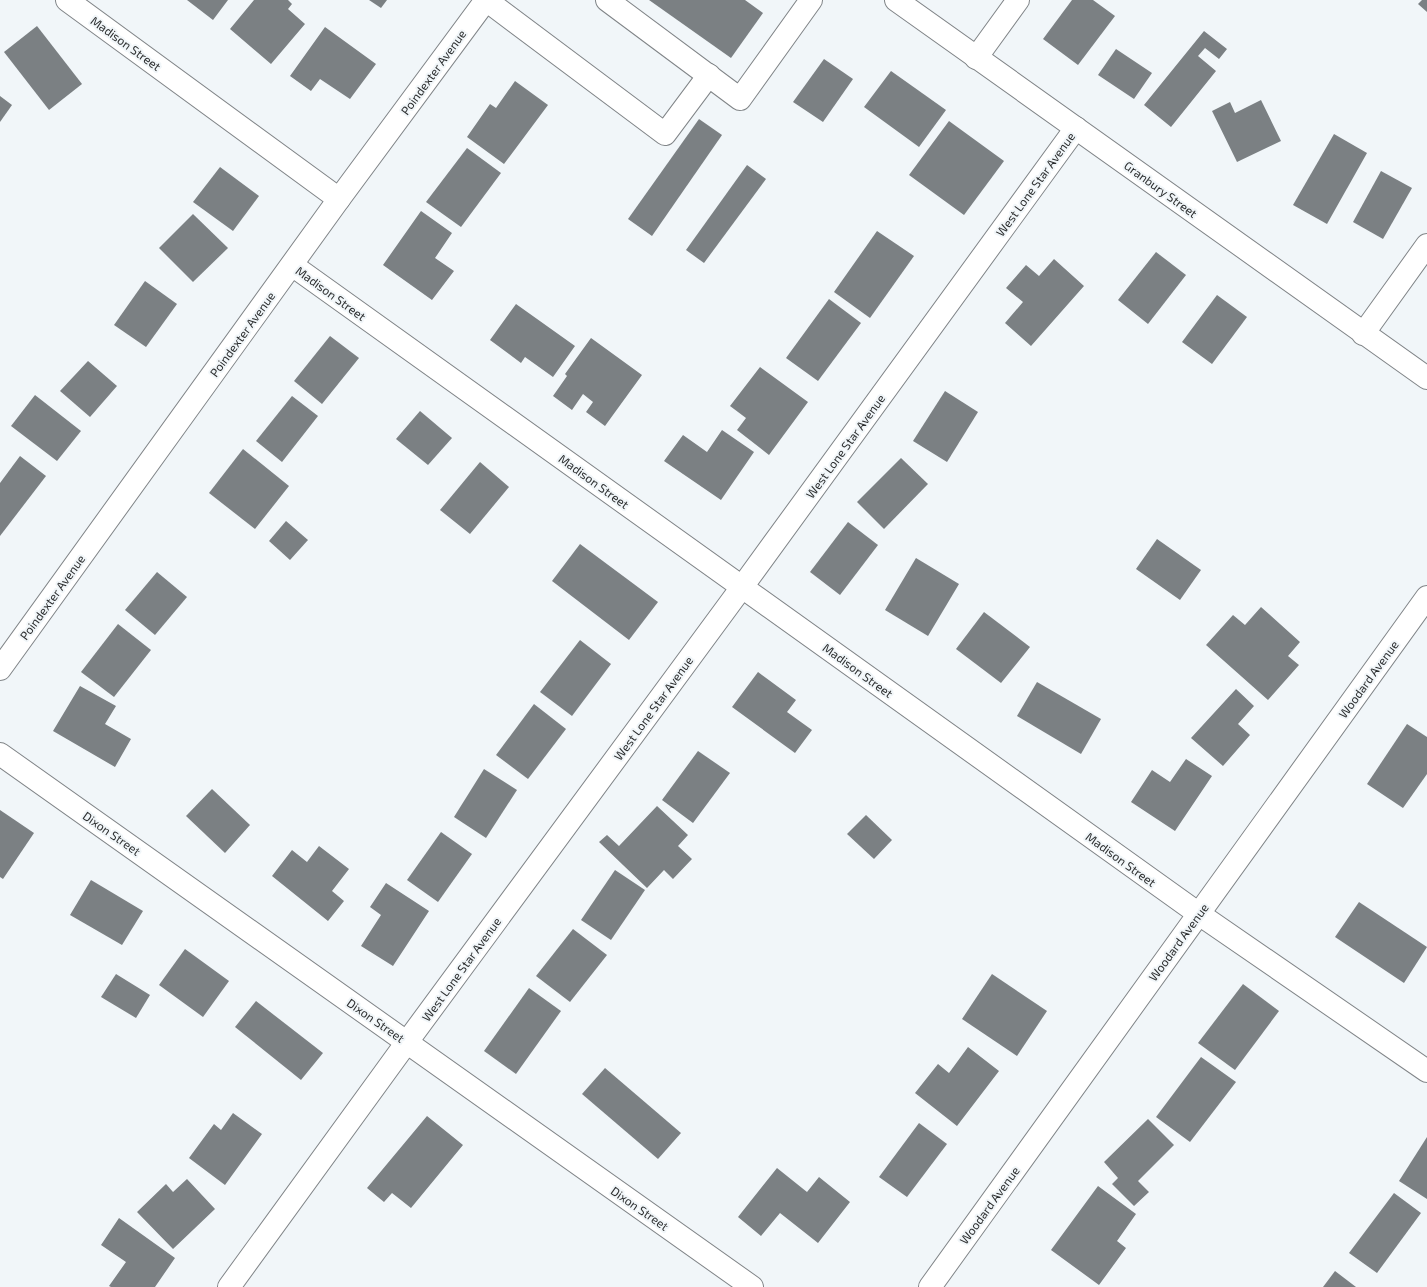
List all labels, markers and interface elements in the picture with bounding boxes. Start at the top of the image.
street label: Madison Street [88,13,164,73]
street label: Poindexter Avenue [397,27,469,117]
street label: West Lone Star Avenue [993,129,1077,239]
street label: Granbury Street [1122,158,1200,220]
street label: Madison Street [293,263,369,323]
street label: Poindexter Avenue [206,289,278,379]
street label: West Lone Star Avenue [803,391,887,501]
street label: Madison Street [556,451,632,511]
street label: Poindexter Avenue [16,552,88,642]
street label: Woodard Avenue [1335,637,1401,721]
street label: Madison Street [820,640,896,700]
street label: West Lone Star Avenue [611,653,695,763]
street label: Dixon Street [81,808,144,858]
street label: Madison Street [1083,829,1159,889]
street label: Woodard Avenue [1145,900,1211,984]
street label: West Lone Star Avenue [419,914,503,1024]
street label: Dixon Street [345,995,408,1045]
street label: Woodard Avenue [956,1163,1022,1247]
street label: Dixon Street [609,1183,672,1233]

